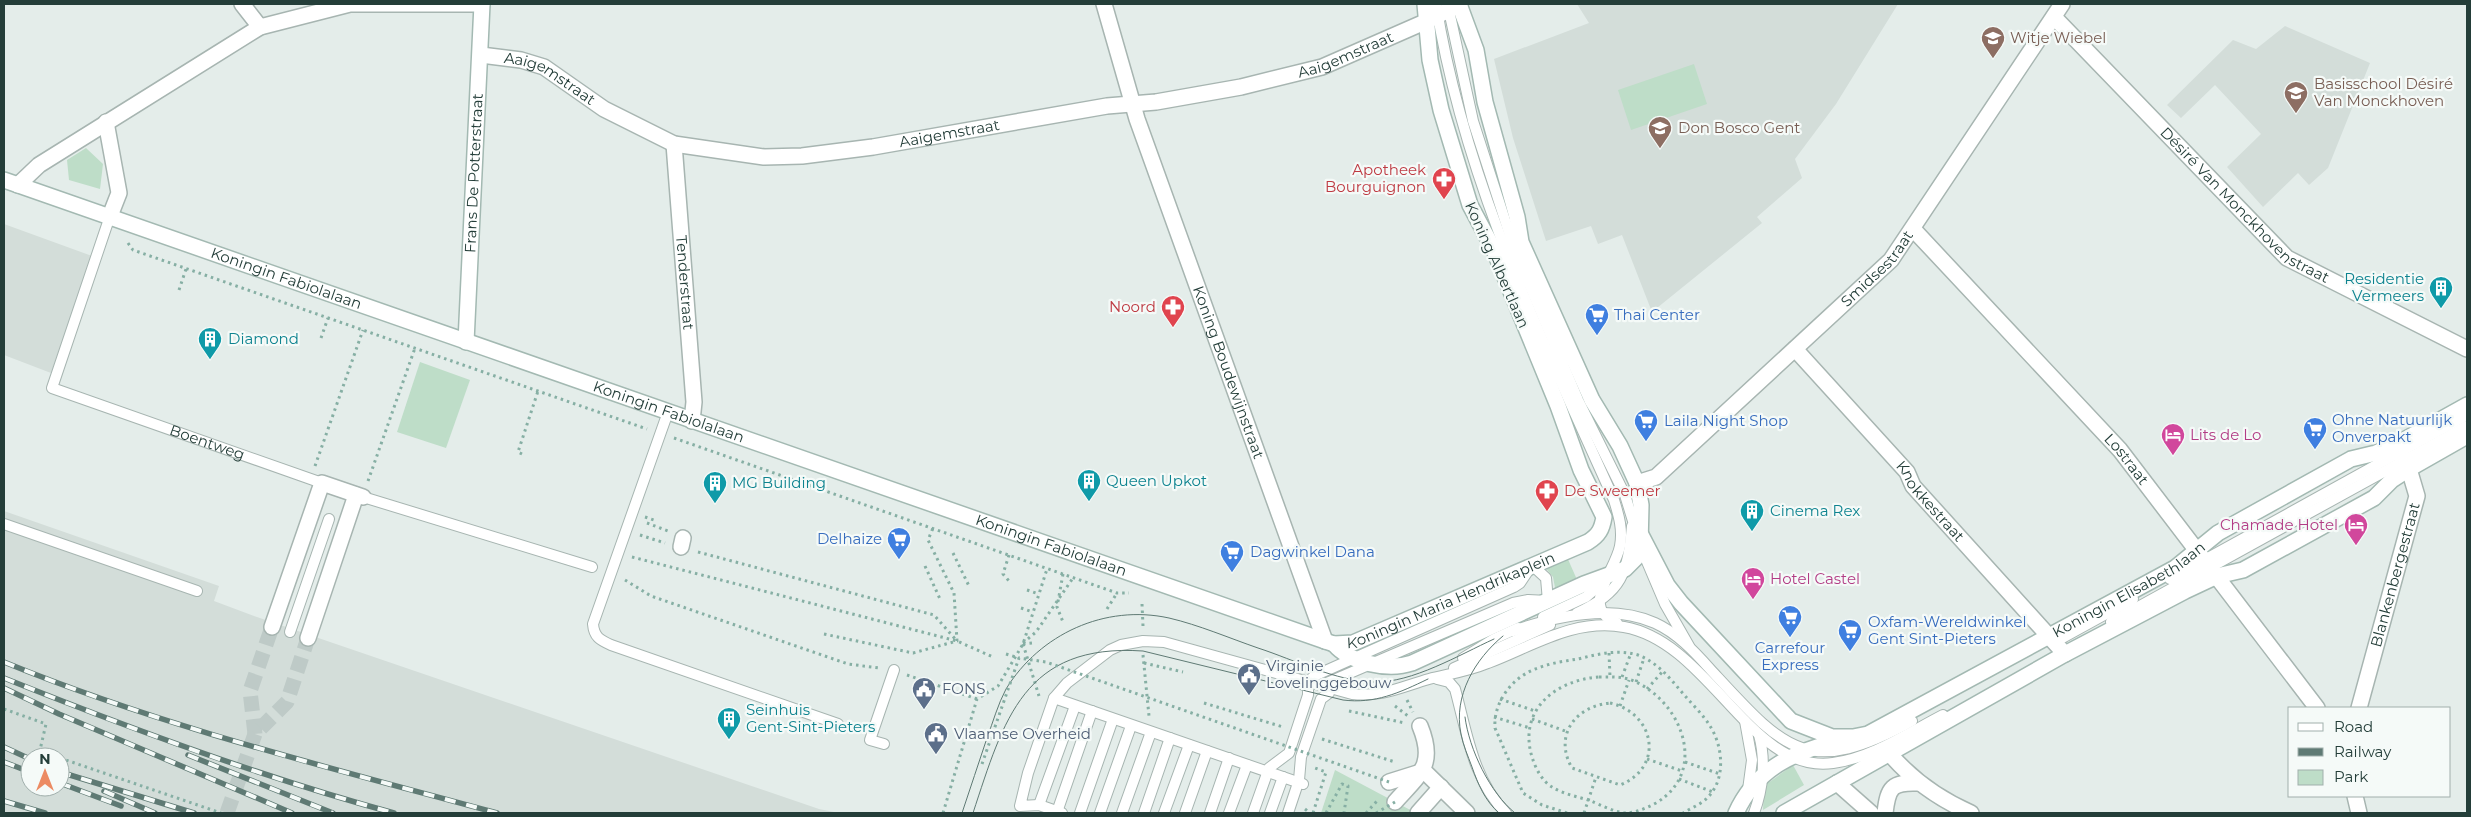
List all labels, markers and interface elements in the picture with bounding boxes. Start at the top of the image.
school or university icon: Witje Wiebel [1980,25,2006,59]
street label: Aaigemstraat [1296,27,1396,82]
place label: Witje Wiebel [2010,28,2106,47]
street label: Aaigemstraat [503,48,599,109]
place label: Basisschool Désiré Van Monckhoven [2314,74,2453,110]
school or university icon: Basisschool Désiré Van Monckhoven [2283,80,2309,114]
street label: Frans De Potterstraat [460,93,487,253]
street label: Aaigemstraat [898,115,1001,151]
school or university icon: Don Bosco Gent [1647,115,1673,149]
place label: Don Bosco Gent [1678,118,1800,137]
street label: Désiré Van Monckhovenstraat [2156,123,2333,287]
place label: Apotheek Bourguignon [1325,160,1426,196]
pharmacy icon: Apotheek Bourguignon [1431,166,1457,200]
street label: Koning Albertlaan [1461,199,1534,331]
street label: Smidsestraat [1836,227,1917,311]
street label: Tenderstraat [672,235,698,331]
street label: Koningin Fabiolalaan [208,243,365,313]
place label: Residentie Vermeers [2344,269,2424,305]
building icon: Residentie Vermeers [2428,275,2454,309]
street label: Koning Boudewijnstraat [1189,283,1269,461]
pharmacy icon: Noord [1160,294,1186,328]
place label: Noord [1109,297,1156,316]
supermarket icon: Thai Center [1584,302,1610,336]
place label: Thai Center [1614,305,1700,324]
building icon: Diamond [197,326,223,360]
place label: Diamond [228,329,299,348]
street label: Koningin Fabiolalaan [591,376,747,447]
supermarket icon: Laila Night Shop [1633,408,1659,442]
place label: Ohne Natuurlijk Onverpakt [2332,410,2452,446]
place label: Laila Night Shop [1664,411,1788,430]
supermarket icon: Ohne Natuurlijk Onverpakt [2302,416,2328,450]
street label: Boentweg [167,420,247,464]
hotel icon: Lits de Lo [2160,422,2186,456]
place label: Lits de Lo [2190,425,2261,444]
street label: Lostraat [2100,429,2153,489]
street label: Knokkestraat [1892,456,1969,546]
building icon: Queen Upkot [1076,468,1102,502]
building icon: MG Building [702,470,728,504]
place label: Queen Upkot [1106,471,1207,490]
place label: MG Building [732,473,826,492]
pharmacy icon: De Sweemer [1534,478,1560,512]
place label: De Sweemer [1564,481,1661,500]
building icon: Cinema Rex [1739,498,1765,532]
street label: Blankenbergestraat [2366,500,2424,649]
place label: Cinema Rex [1770,501,1860,520]
street label: Koningin Fabiolalaan [973,510,1129,580]
hotel icon: Chamade Hotel [2343,512,2369,546]
place label: Chamade Hotel [2220,515,2338,534]
supermarket icon: Delhaize [886,526,912,560]
place label: Delhaize [817,529,882,548]
street label: Koningin Elisabethlaan [2049,537,2209,641]
supermarket icon: Dagwinkel Dana [1219,539,1245,573]
place label: Dagwinkel Dana [1250,542,1375,561]
street label: Koningin Maria Hendrikaplein [1346,547,1558,652]
hotel icon: Hotel Castel [1740,566,1766,600]
place label: Hotel Castel [1770,569,1860,588]
supermarket icon: Carrefour Express [1777,604,1803,638]
place label: Oxfam-Wereldwinkel Gent Sint-Pieters [1868,612,2027,648]
supermarket icon: Oxfam-Wereldwinkel Gent Sint-Pieters [1837,618,1863,652]
place label: Carrefour Express [1755,638,1825,674]
place label: Virginie Lovelinggebouw [1266,656,1392,692]
public building icon: Virginie Lovelinggebouw [1236,662,1262,696]
public building icon: FONS [911,676,937,710]
place label: FONS [942,679,985,698]
place label: Seinhuis Gent-Sint-Pieters [746,700,875,736]
building icon: Seinhuis Gent-Sint-Pieters [716,706,742,740]
legend [2288,707,2451,797]
text: Road [2334,717,2373,736]
public building icon: Vlaamse Overheid [923,721,949,755]
place label: Vlaamse Overheid [954,724,1091,743]
text: Railway [2334,742,2392,761]
north arrow [20,747,70,797]
text: N [39,750,51,768]
text: Park [2334,767,2368,786]

